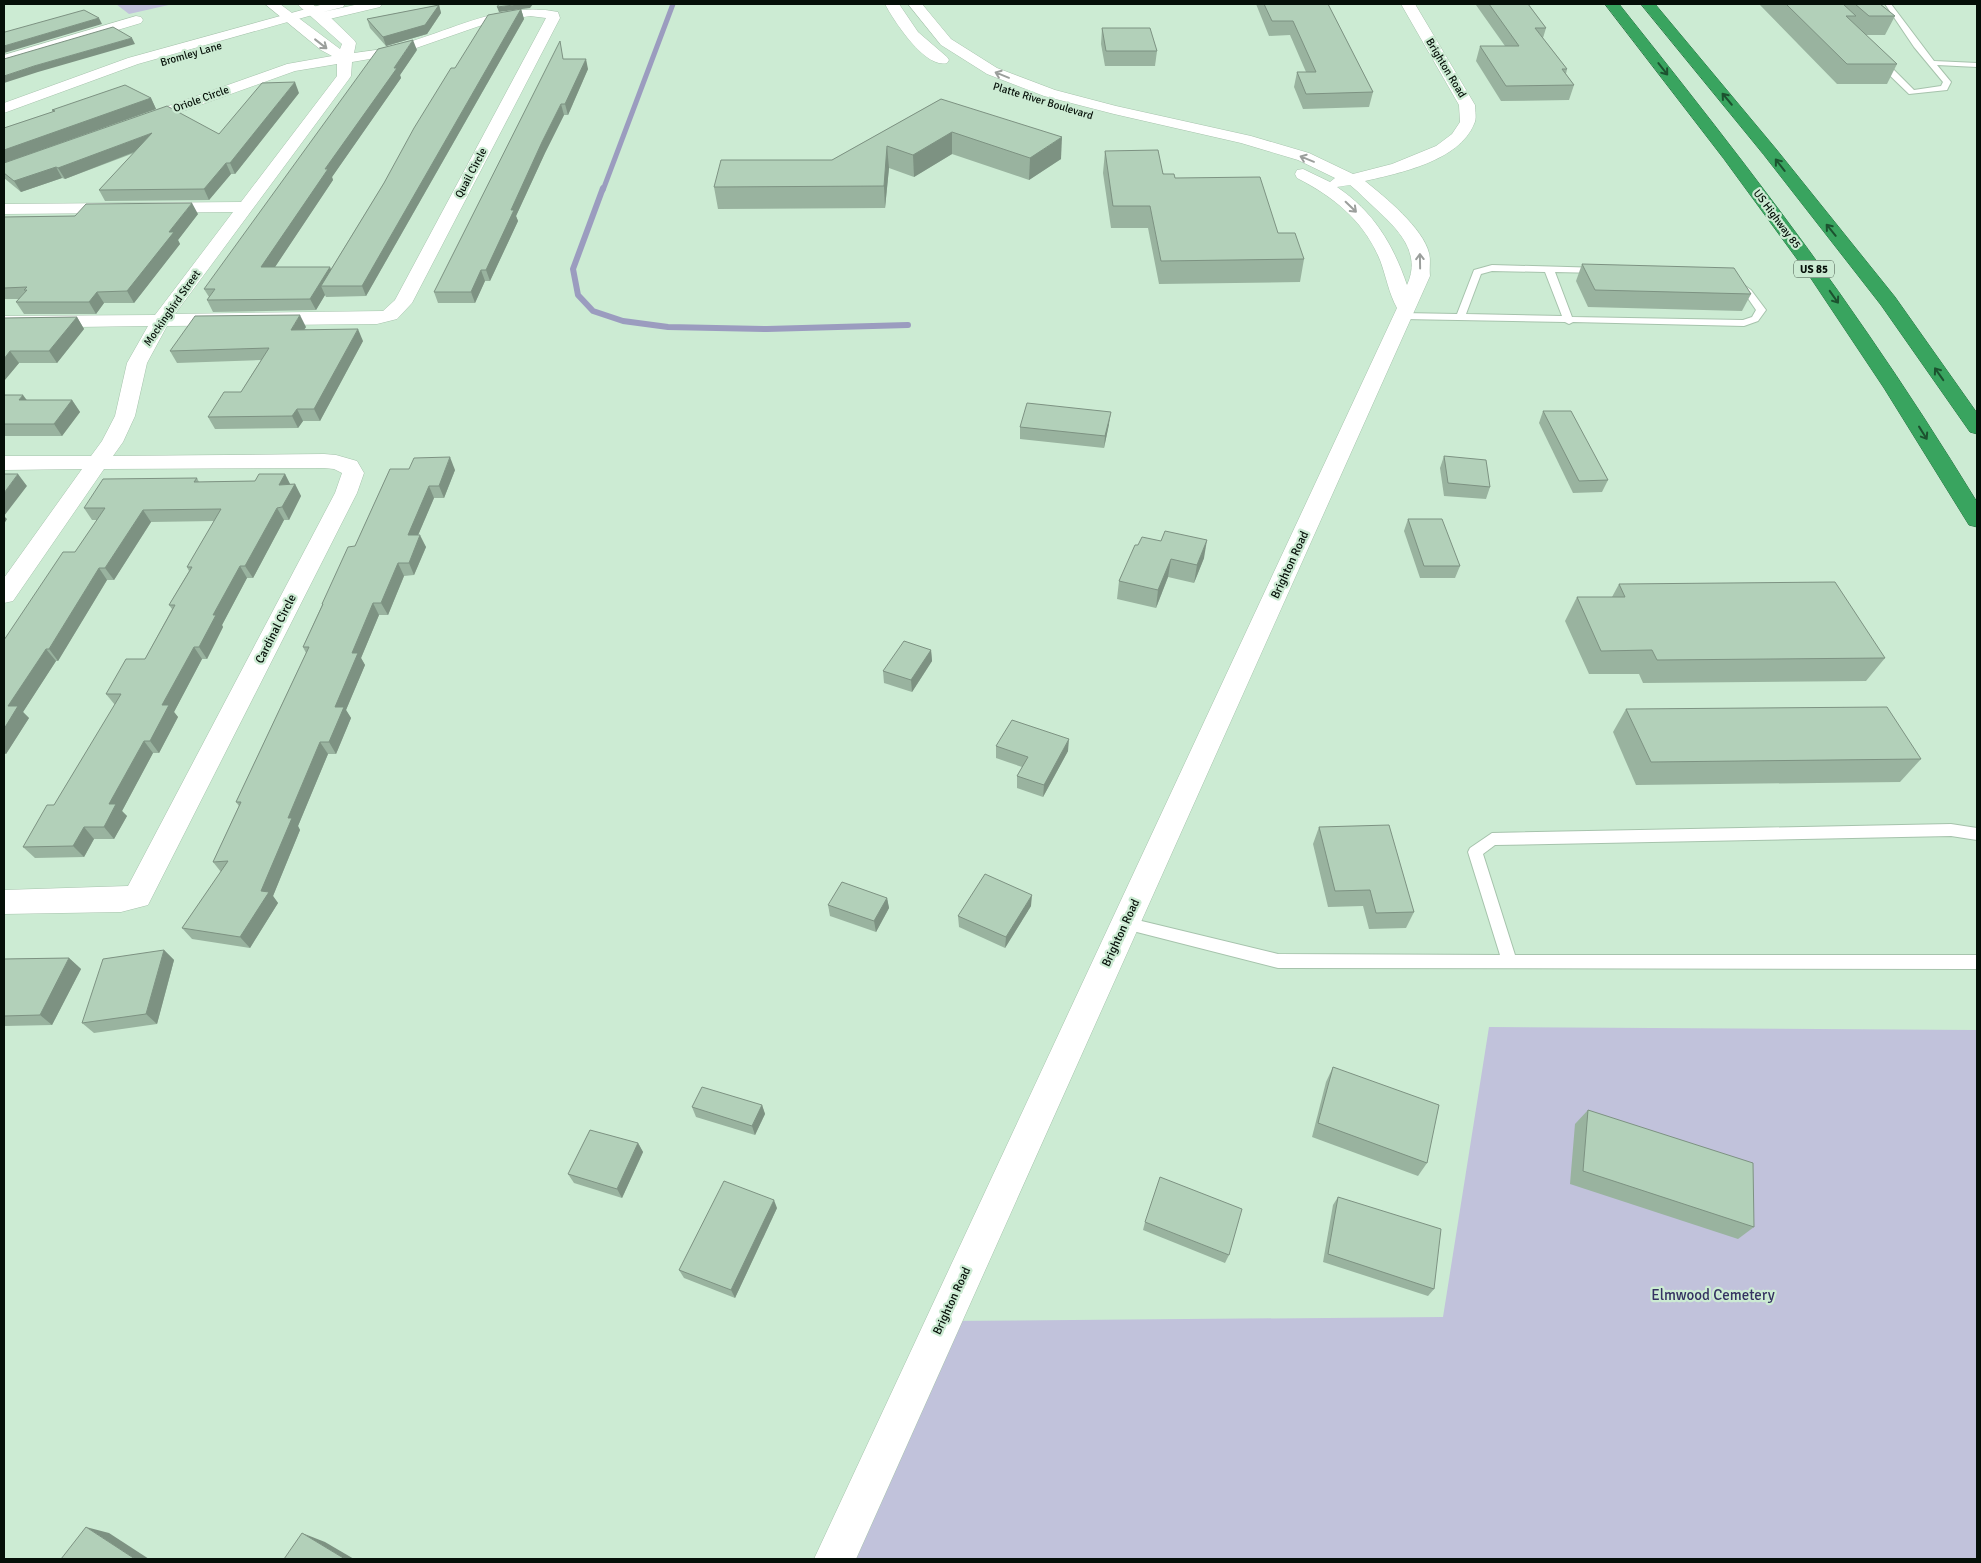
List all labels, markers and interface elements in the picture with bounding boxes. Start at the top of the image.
street label: Brighton Road [1423,36,1469,100]
one-way arrow [314,38,327,49]
street label: Bromley Lane [159,39,223,69]
one-way arrow [1658,62,1668,76]
one-way arrow [995,69,1010,79]
street label: Platte River Boulevard [991,80,1095,122]
street label: Oriole Circle [171,83,231,115]
one-way arrow [1721,93,1732,106]
street label: Quail Circle [452,146,490,200]
one-way arrow [1300,154,1315,163]
one-way arrow [1775,159,1786,172]
street label: US Highway 85 [1751,187,1803,251]
one-way arrow [1345,201,1357,213]
one-way arrow [1826,224,1837,237]
one-way arrow [1415,253,1425,269]
road number: US 85 [1794,260,1834,278]
street label: Mockingbird Street [141,267,203,348]
one-way arrow [1829,290,1839,304]
one-way arrow [1934,368,1945,381]
one-way arrow [1918,425,1928,439]
street label: Brighton Road [1268,529,1312,601]
street label: Cardinal Circle [252,592,300,666]
street label: Brighton Road [1099,897,1143,969]
street label: Brighton Road [930,1265,974,1337]
park label: Elmwood Cemetery [1651,1286,1775,1304]

